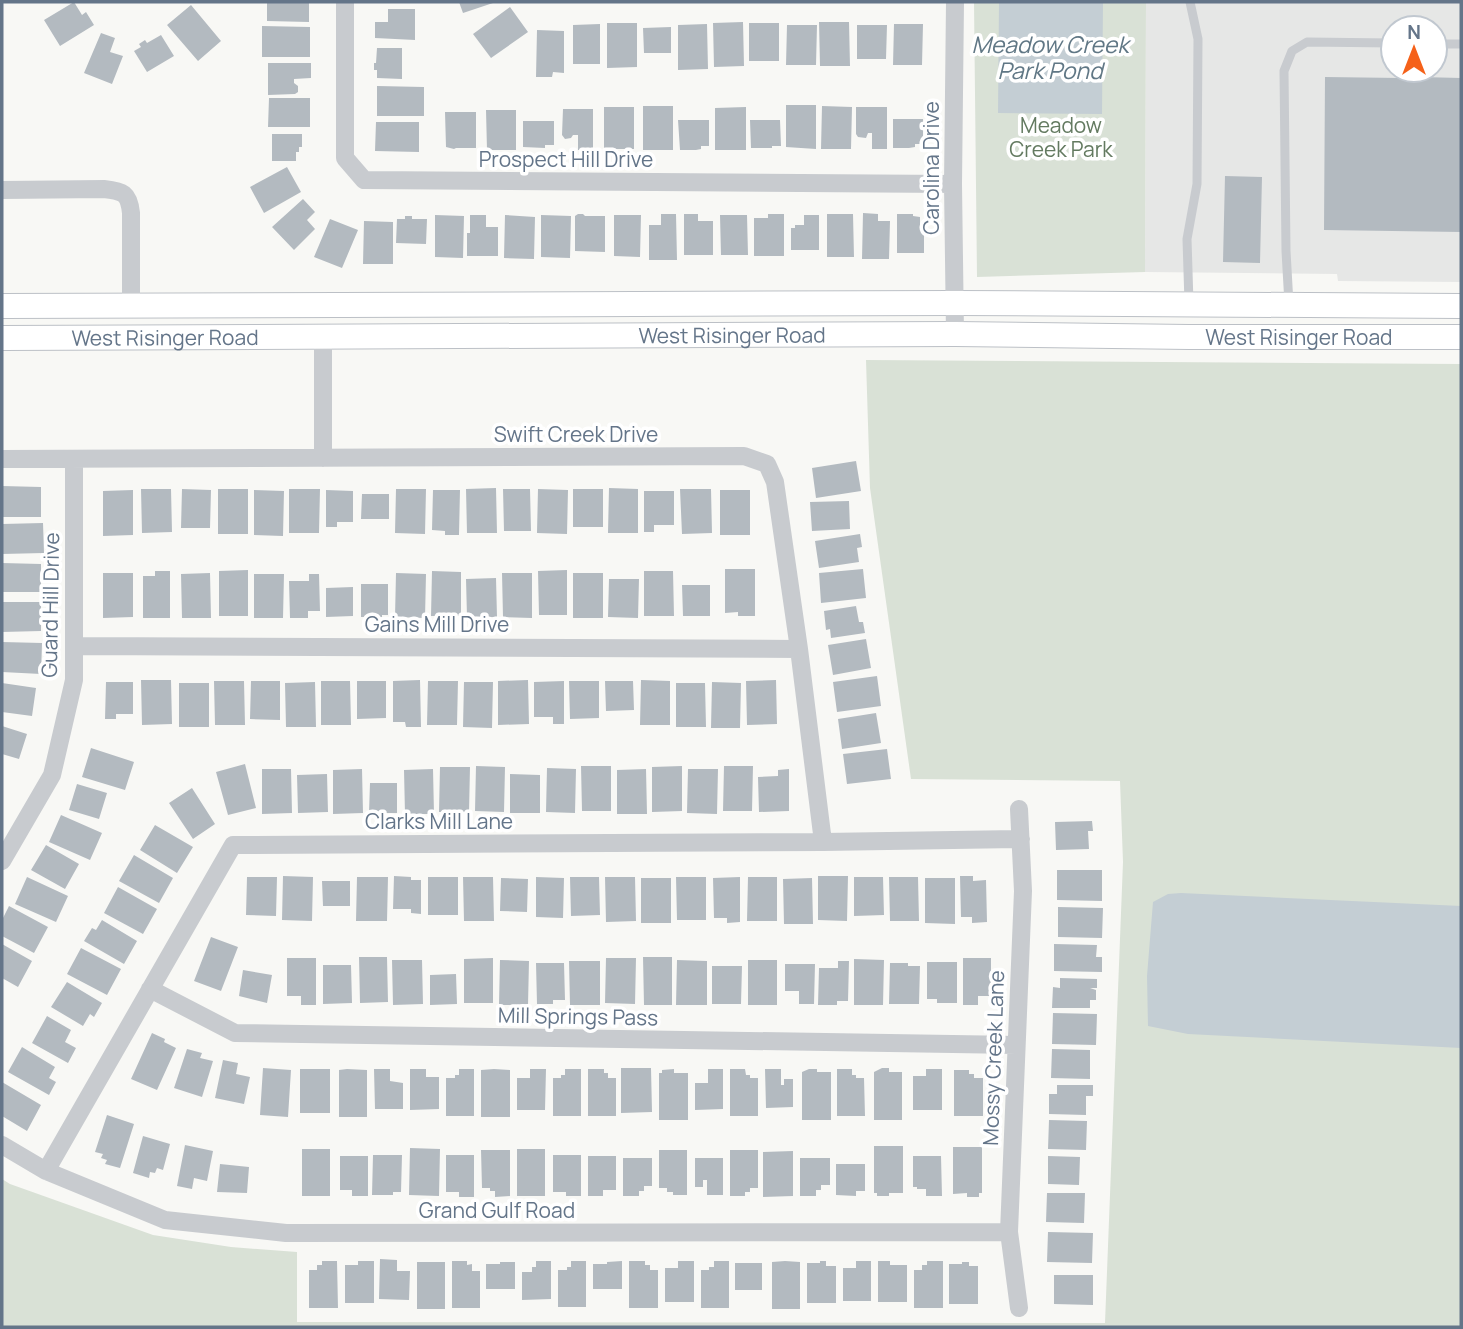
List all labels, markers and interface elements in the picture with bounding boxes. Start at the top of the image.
north arrow [1379,14,1449,84]
text: N [1407,19,1421,45]
water label: Meadow Creek Park Pond [971,28,1132,86]
street label: Carolina Drive [917,101,945,235]
park label: Meadow Creek Park [1009,111,1113,163]
street label: Prospect Hill Drive [479,145,653,173]
street label: West Risinger Road [638,321,826,349]
street label: West Risinger Road [71,323,259,352]
street label: West Risinger Road [1205,323,1393,351]
street label: Swift Creek Drive [494,420,658,448]
street label: Guard Hill Drive [35,532,65,678]
street label: Gains Mill Drive [365,610,509,638]
street label: Clarks Mill Lane [365,807,513,835]
street label: Mossy Creek Lane [976,970,1010,1146]
street label: Mill Springs Pass [498,1001,658,1031]
street label: Grand Gulf Road [419,1196,575,1224]

